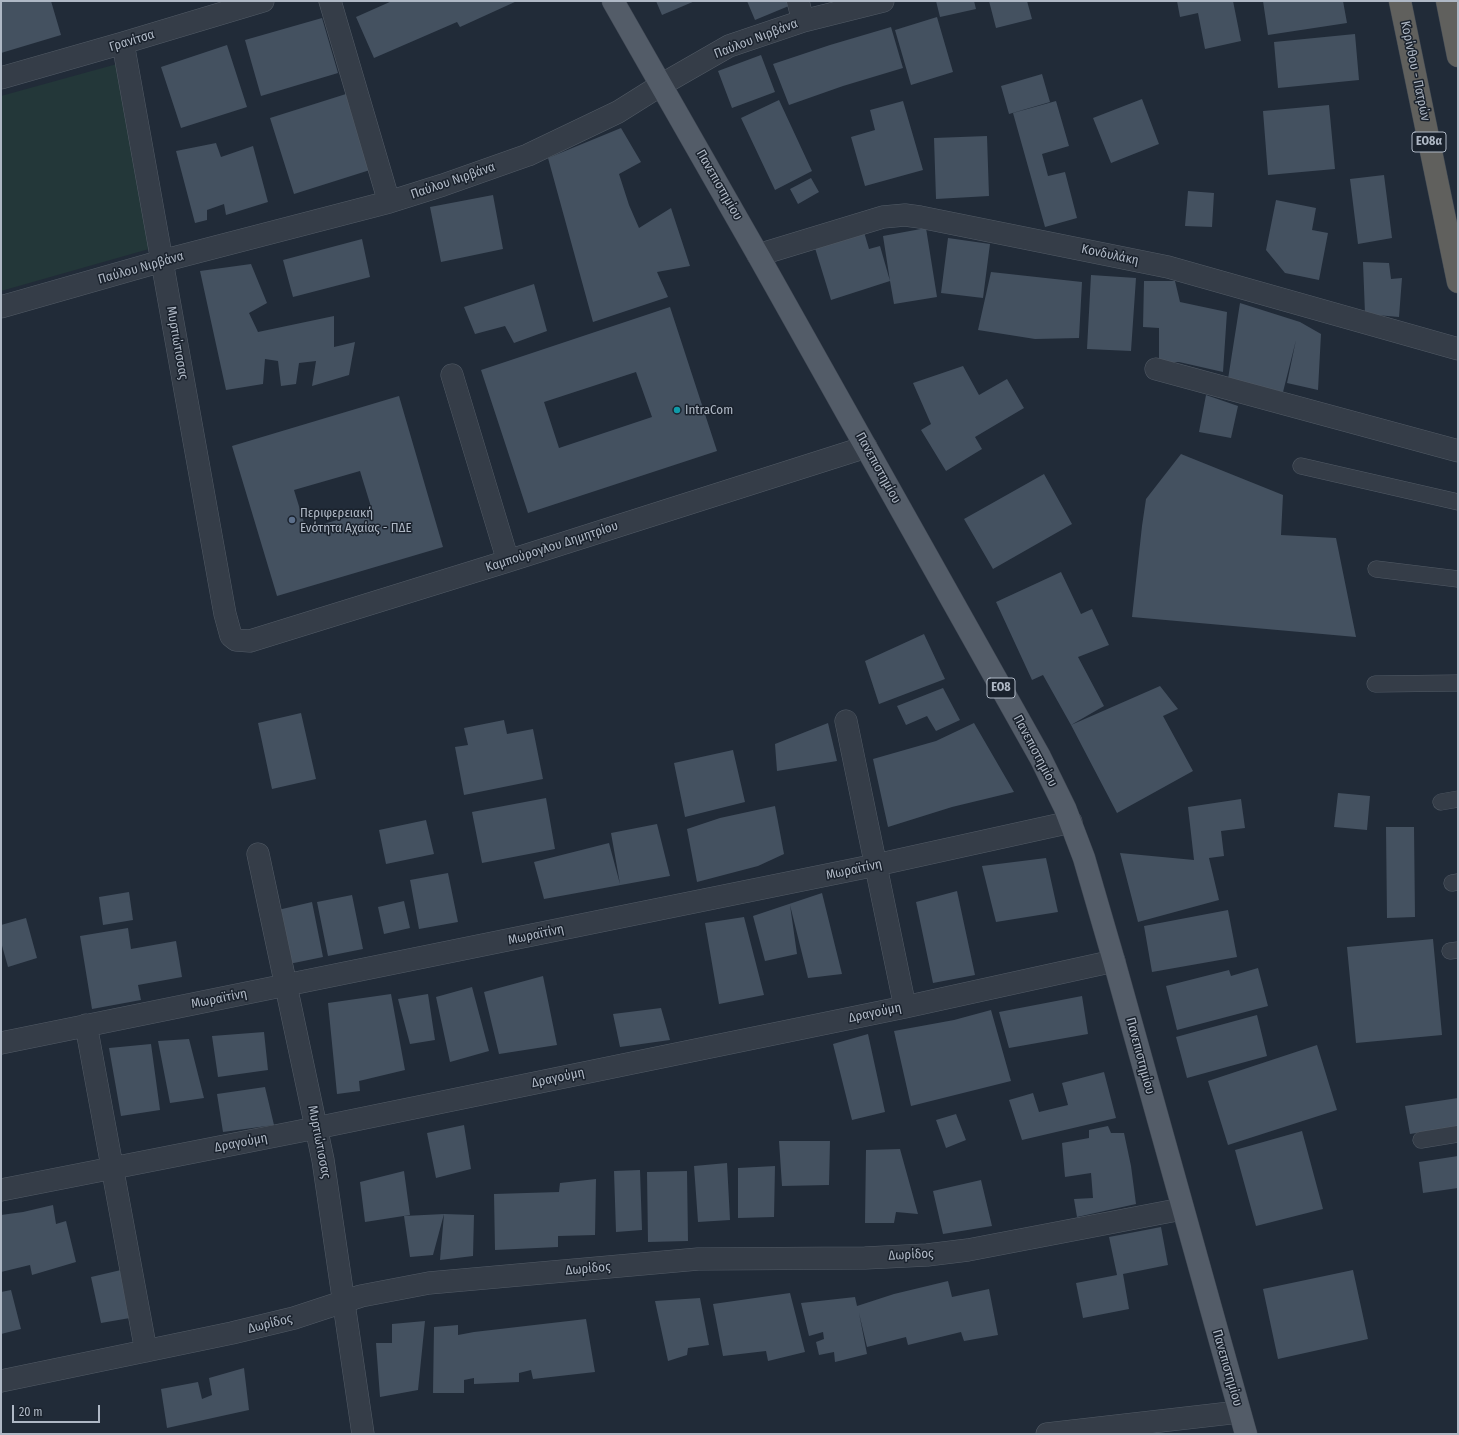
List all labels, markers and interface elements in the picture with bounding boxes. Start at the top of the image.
street label: Παύλου Νιρβάνα [712,16,800,62]
street label: Κορίνθου - Πατρών [1397,20,1433,122]
street label: Γρανίτσα [107,27,157,55]
road number: ΕΟ8α [1412,132,1446,152]
street label: Πανεπιστημίου [693,147,745,223]
street label: Παύλου Νιρβάνα [409,159,497,203]
street label: Κονδυλάκη [1080,241,1140,269]
street label: Παύλου Νιρβάνα [96,248,186,288]
street label: Μυρτιώτισσας [163,305,191,381]
place label: IntraCom [685,402,733,418]
marker: IntraCom [672,405,682,415]
street label: Πανεπιστημίου [852,430,904,506]
place label: Περιφερειακή Ενότητα Αχαίας - ΠΔΕ [300,505,412,536]
marker: Περιφερειακή Ενότητα Αχαίας - ΠΔΕ [287,515,297,525]
street label: Καμπούρογλου Δημητρίου [484,518,620,576]
road number: ΕΟ8 [987,678,1015,698]
street label: Πανεπιστημίου [1010,712,1060,790]
street label: Μωραϊτίνη [825,856,883,884]
street label: Μωραϊτίνη [507,921,565,949]
street label: Μωραϊτίνη [190,986,248,1012]
street label: Δραγούμη [847,1000,903,1026]
street label: Πανεπιστημίου [1122,1016,1158,1096]
street label: Δραγούμη [530,1065,586,1091]
street label: Μυρτιώτισσας [304,1104,334,1180]
street label: Δραγούμη [213,1130,269,1156]
street label: Δωρίδος [888,1246,934,1264]
street label: Δωρίδος [565,1259,611,1279]
street label: Δωρίδος [246,1311,294,1337]
street label: Πανεπιστημίου [1209,1328,1245,1408]
scale bar [14,1397,102,1423]
text: 20 m [19,1405,43,1419]

